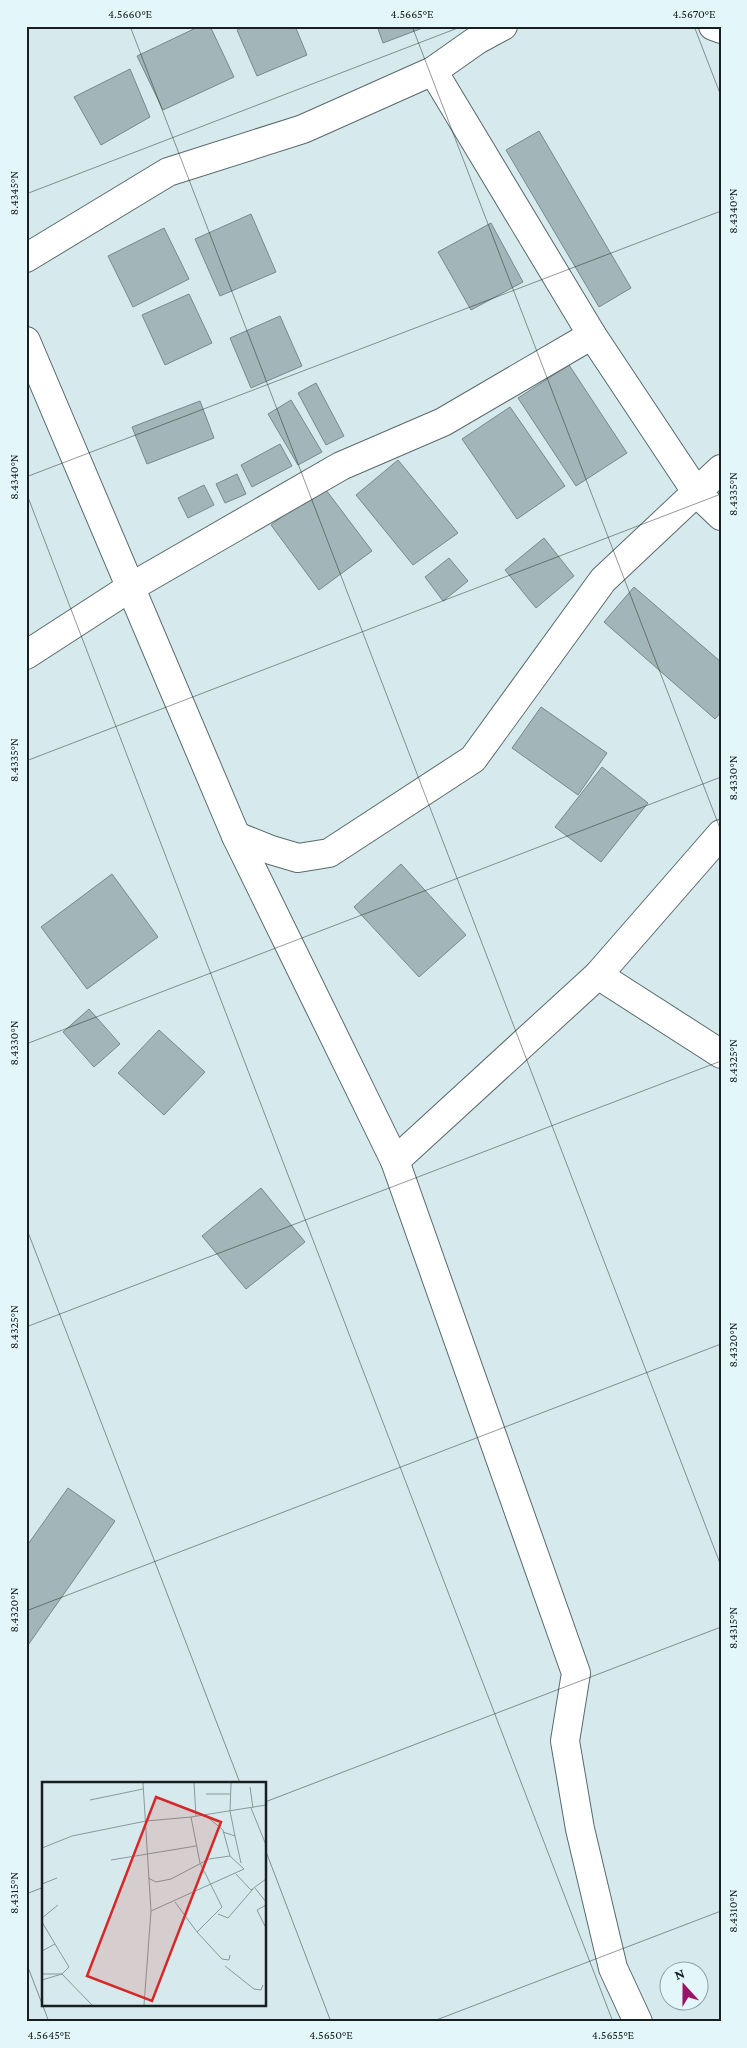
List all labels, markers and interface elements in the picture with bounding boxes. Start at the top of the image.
text: 4.5660°E [108,7,153,21]
text: 4.5665°E [391,7,434,21]
text: 4.5670°E [672,7,716,21]
text: 8.4345°N [7,171,21,215]
text: 8.4340°N [726,188,740,234]
text: 8.4340°N [7,454,21,500]
text: 8.4335°N [726,472,740,516]
text: 8.4335°N [7,738,21,782]
text: 8.4330°N [726,755,740,801]
text: 8.4330°N [7,1020,21,1066]
text: 8.4325°N [726,1039,740,1083]
text: 8.4325°N [7,1305,21,1349]
text: 8.4320°N [726,1322,740,1368]
text: 8.4320°N [7,1587,21,1633]
text: 8.4315°N [726,1607,740,1649]
inset map [42,1782,266,2006]
text: 8.4315°N [7,1872,21,1914]
text: 8.4310°N [726,1889,740,1933]
north arrow [660,1960,710,2010]
text: N [672,1965,687,1983]
text: 4.5645°E [28,2028,71,2042]
text: 4.5650°E [309,2028,353,2042]
text: 4.5655°E [592,2028,635,2042]

